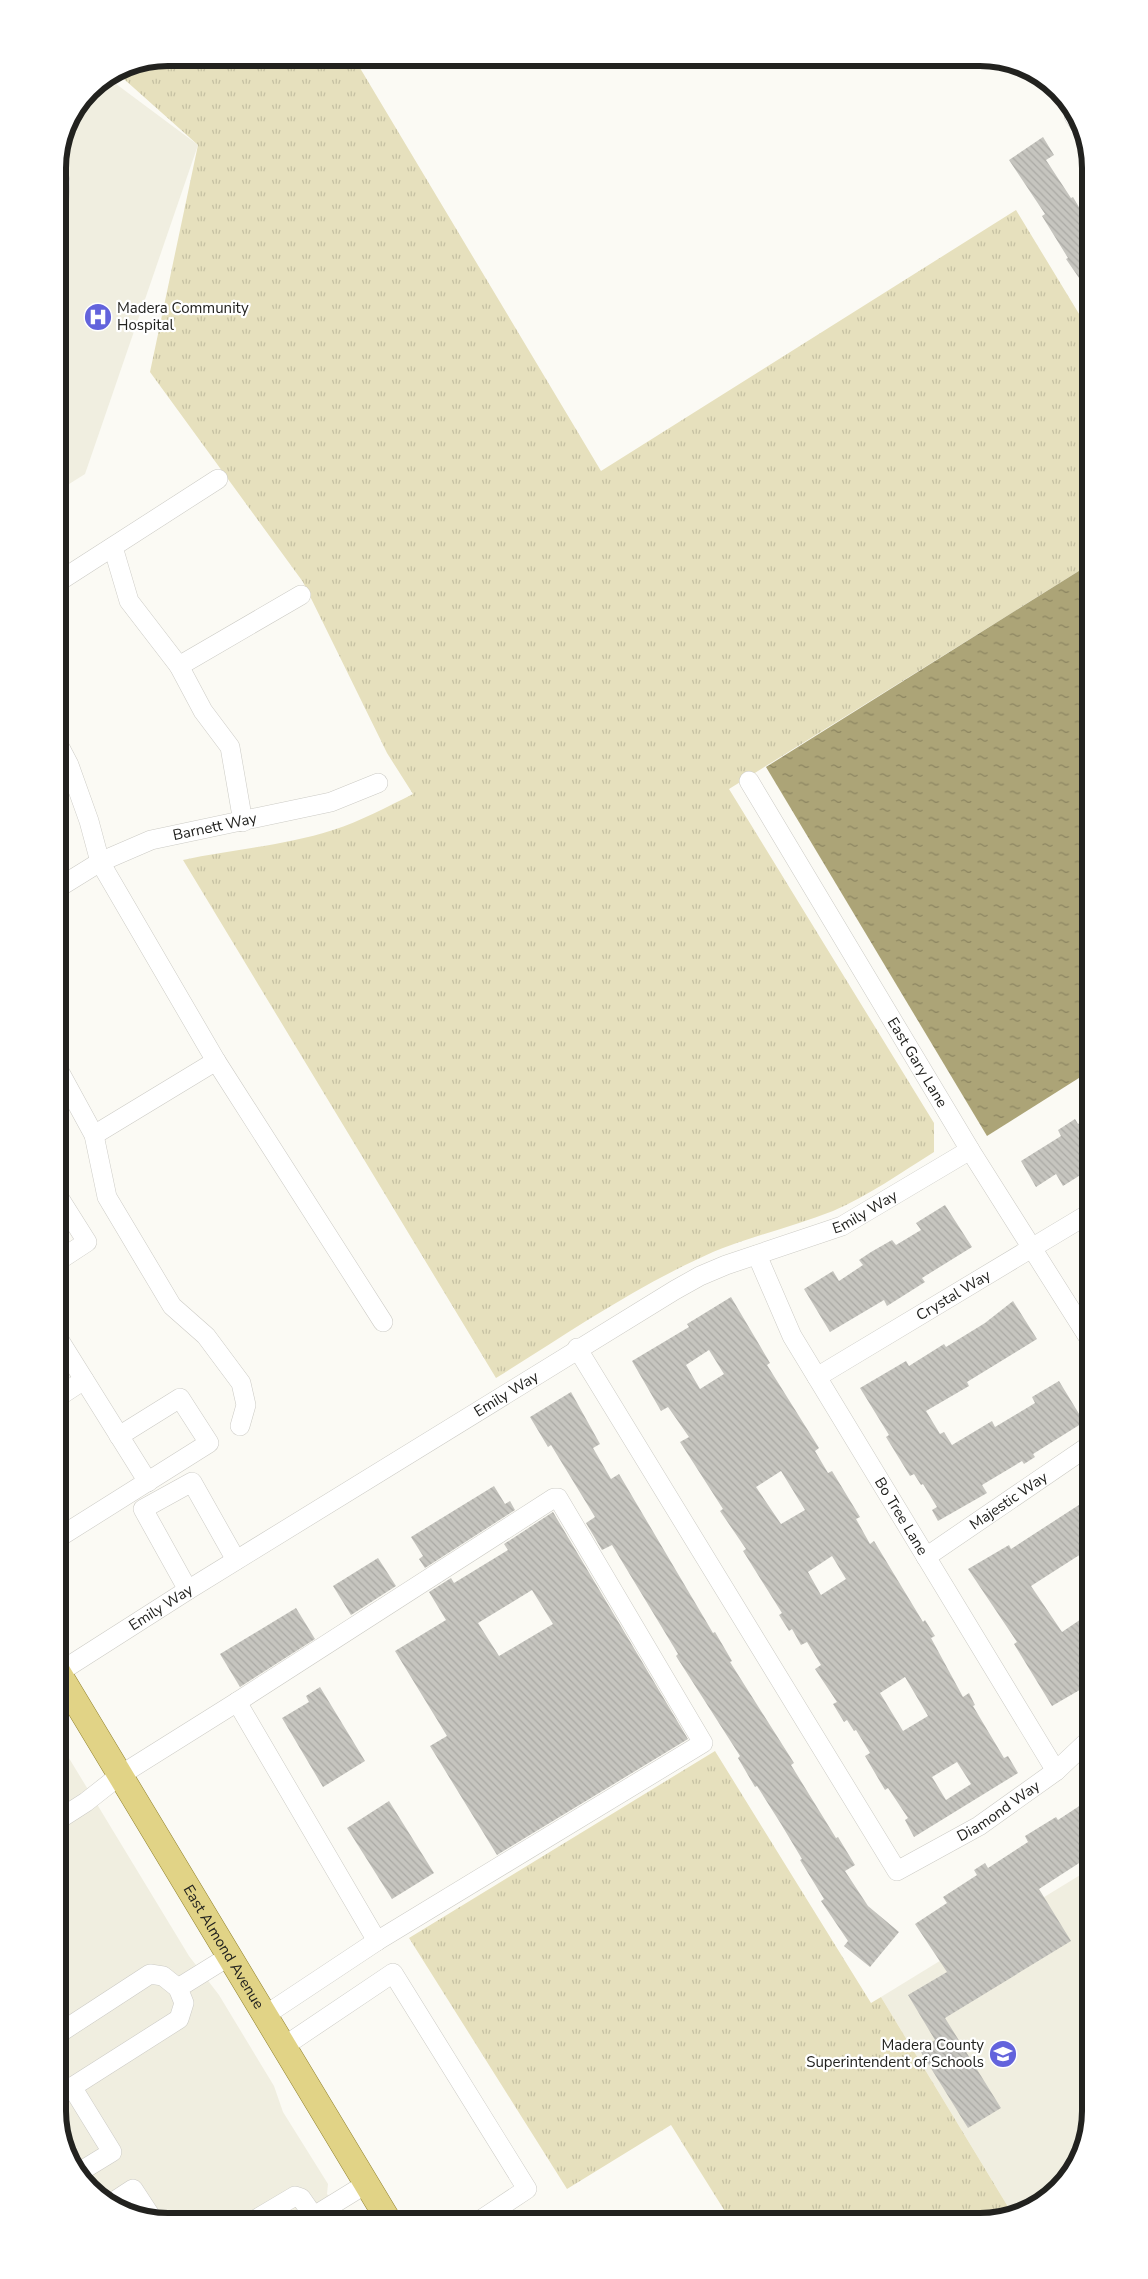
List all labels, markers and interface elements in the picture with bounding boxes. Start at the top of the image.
place label: Madera Community Hospital [117,298,249,335]
hospital icon: Madera Community Hospital [83,302,113,332]
street label: Barnett Way [171,808,259,845]
street label: East Gary Lane [883,1014,952,1111]
street label: Emily Way [830,1185,901,1239]
street label: Crystal Way [912,1265,994,1325]
street label: Emily Way [470,1366,542,1421]
street label: Majestic Way [966,1467,1052,1534]
street label: Bo Tree Lane [870,1473,933,1559]
street label: Emily Way [125,1579,197,1635]
street label: Diamond Way [953,1776,1044,1846]
street label: East Almond Avenue [179,1881,269,2013]
place label: Madera County Superintendent of Schools [806,2035,984,2072]
school or university icon: Madera County Superintendent of Schools [988,2039,1018,2069]

